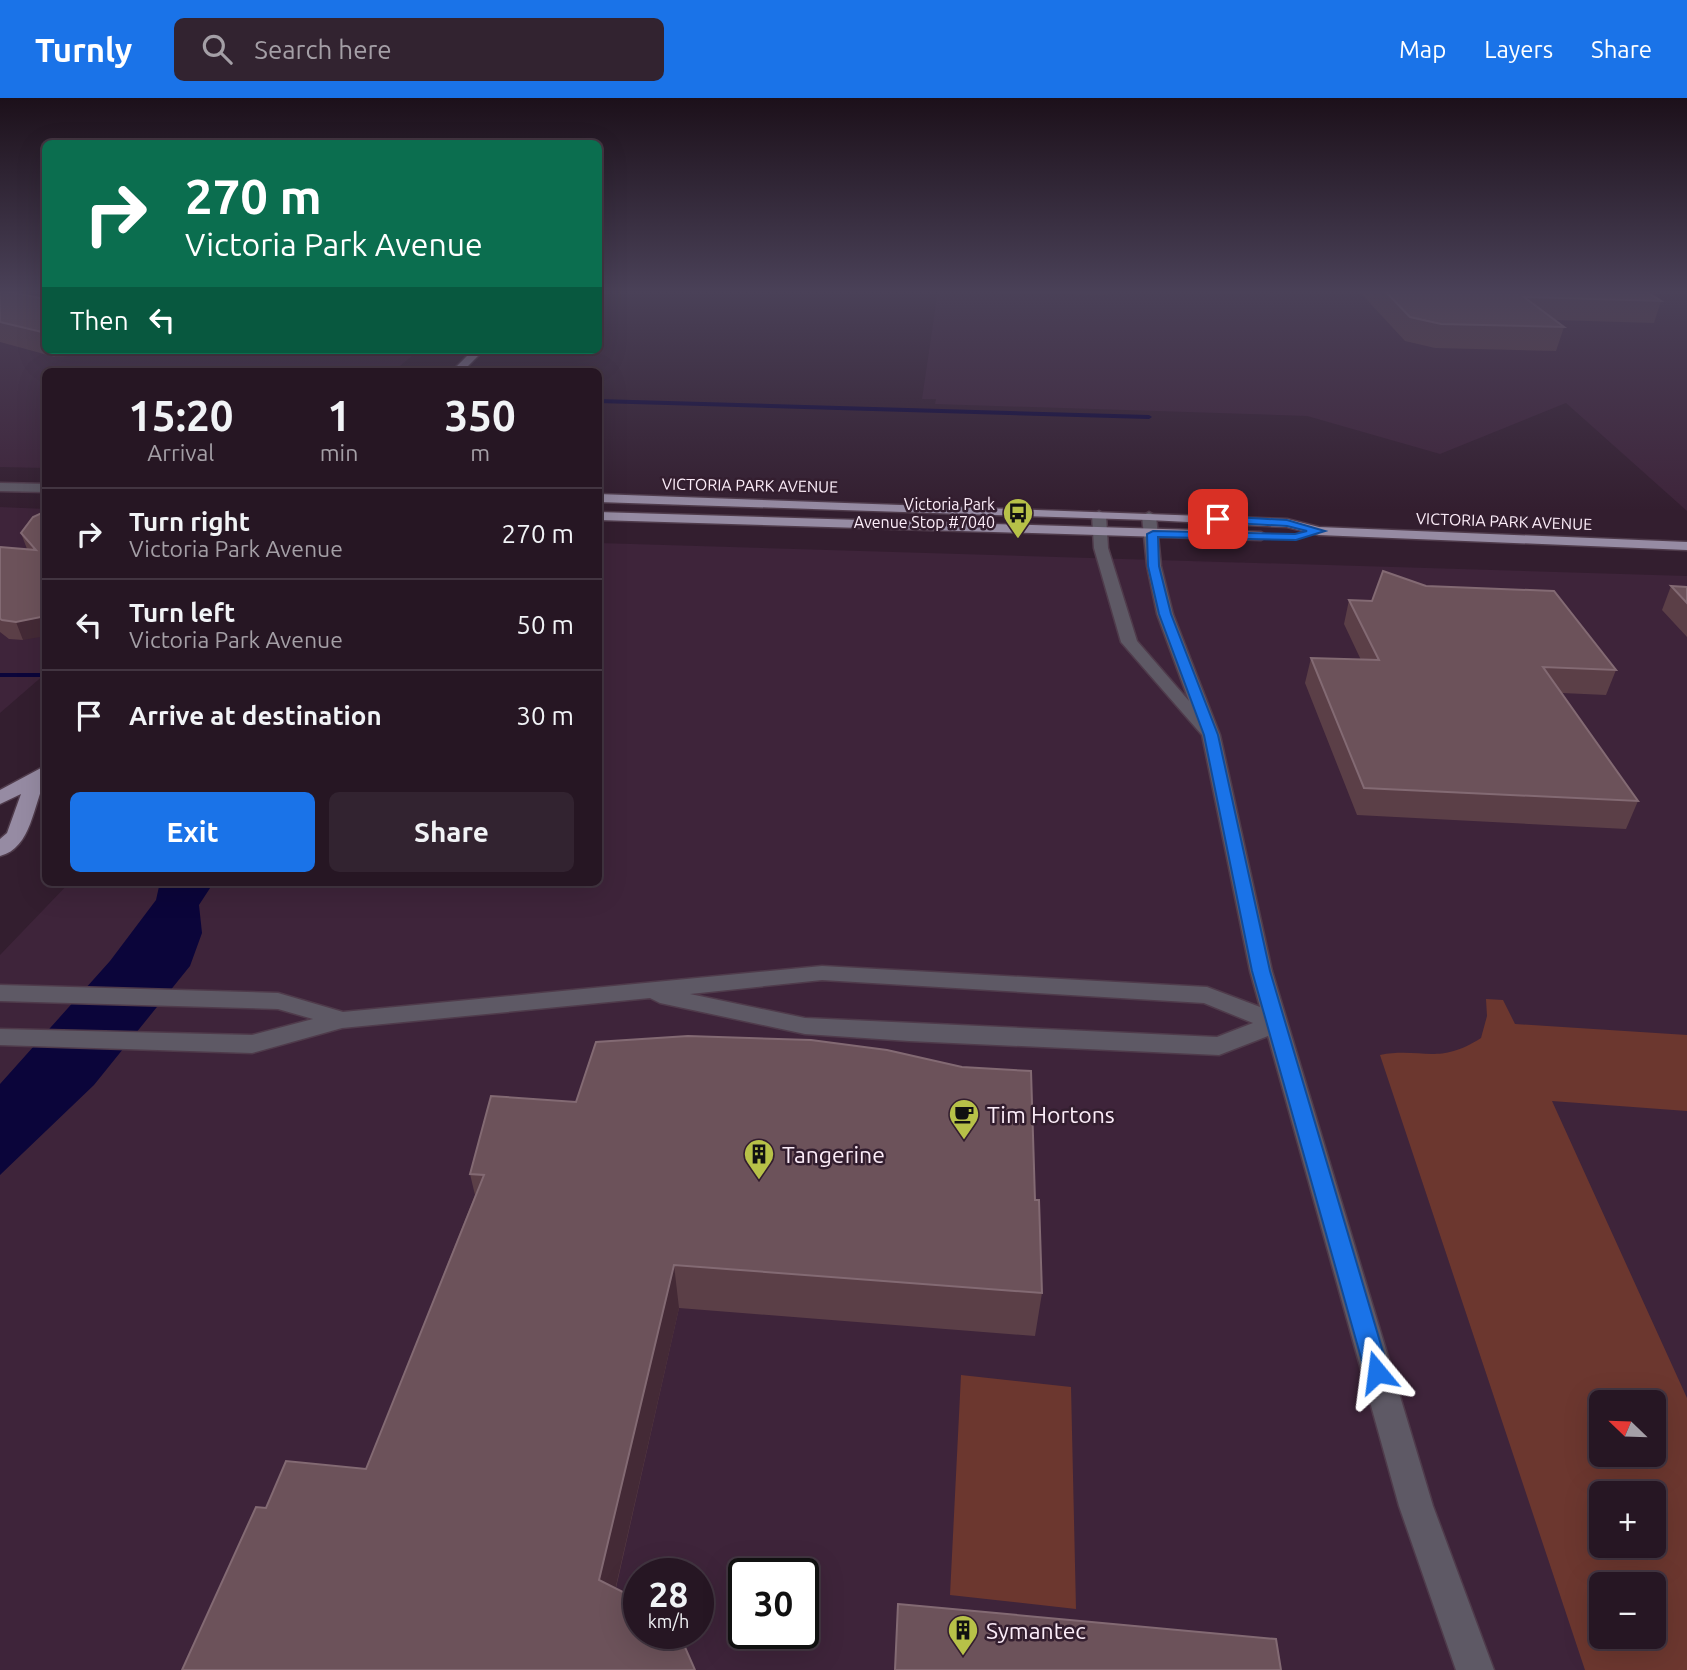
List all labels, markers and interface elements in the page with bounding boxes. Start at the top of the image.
search box [174,18,664,81]
icon: search [198,30,236,68]
text: Turnly [35,31,132,68]
text: Search here [254,35,392,64]
text: Map [1399,36,1446,63]
text: Layers [1484,36,1553,63]
text: Share [1591,36,1652,63]
icon: right [70,168,161,259]
text: 270 m [185,168,322,223]
text: Victoria Park Avenue [185,226,483,262]
icon: left [143,301,181,339]
text: Then [70,306,129,335]
text: 15:20 [128,392,233,439]
text: 1 [327,392,351,439]
text: 350 [445,392,516,439]
text: Arrival [147,440,214,465]
text: min [320,440,358,465]
text: m [470,440,490,465]
street label: VICTORIA PARK AVENUE [662,474,838,496]
pin [1188,489,1248,549]
place label: Victoria Park Avenue Stop #7040 [854,495,995,531]
bus stop icon: Victoria Park Avenue Stop #7040 [1001,496,1035,540]
icon: arrive [1199,500,1237,538]
text: Turn right [129,507,250,536]
street label: VICTORIA PARK AVENUE [1416,509,1592,533]
icon: right [70,515,108,553]
text: 270 m [502,519,574,548]
text: Victoria Park Avenue [129,536,343,561]
text: Turn left [129,598,235,627]
icon: left [70,606,108,644]
text: 50 m [516,610,574,639]
text: Victoria Park Avenue [129,627,343,652]
icon: arrive [70,697,108,735]
text: Arrive at destination [129,701,382,730]
text: 30 m [516,701,574,730]
button: Exit [70,792,315,872]
button: Share [329,792,574,872]
cafe icon: Tim Hortons [947,1097,981,1141]
place label: Tim Hortons [987,1102,1115,1127]
building icon: Tangerine [742,1137,776,1181]
place label: Tangerine [782,1142,885,1167]
position arrow [1340,1335,1414,1409]
north arrow [1589,1390,1666,1466]
map controls [1589,1390,1666,1649]
button: + [1589,1481,1666,1558]
speed limit sign: 30 [728,1558,819,1649]
button: − [1589,1572,1666,1649]
text: 28 [649,1574,688,1614]
text: km/h [648,1611,689,1631]
building icon: Symantec [946,1613,980,1657]
place label: Symantec [986,1618,1086,1643]

